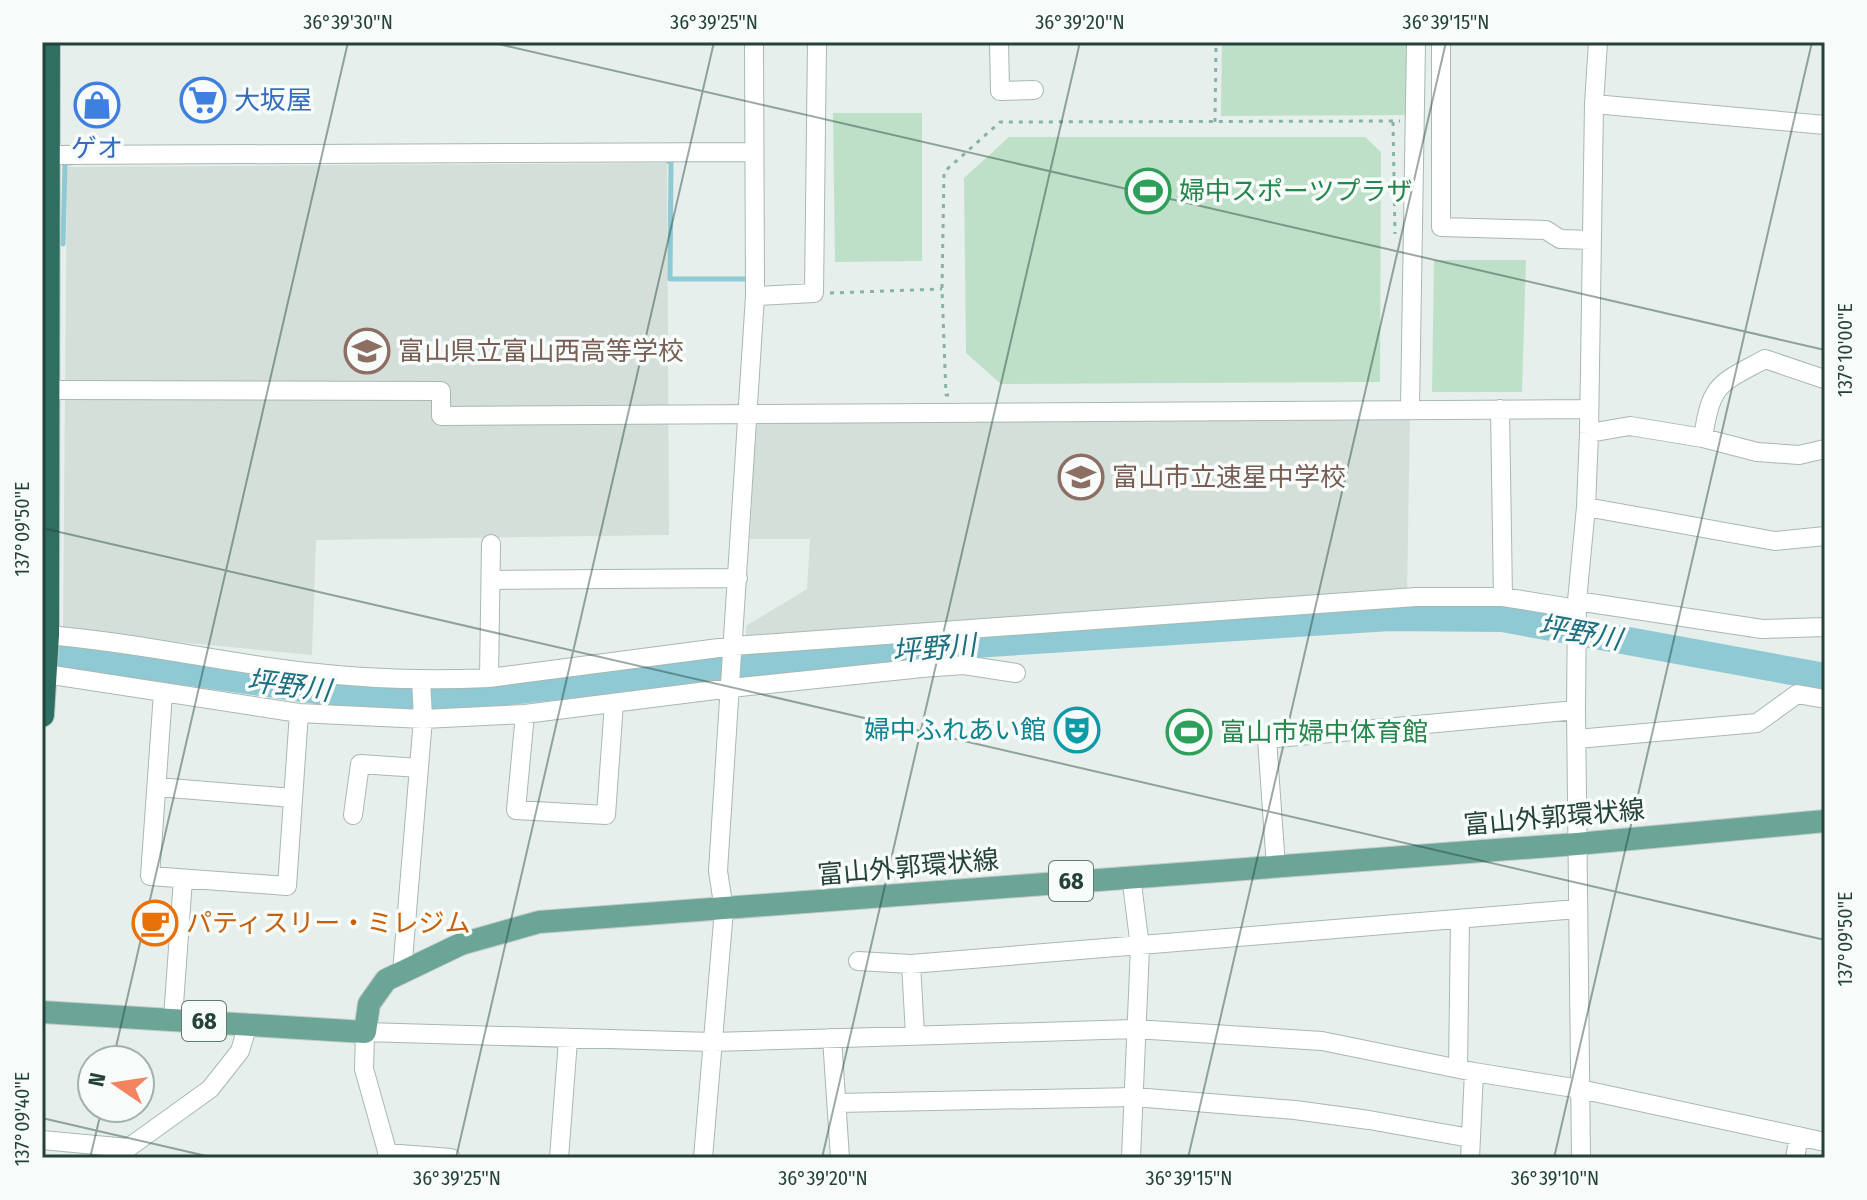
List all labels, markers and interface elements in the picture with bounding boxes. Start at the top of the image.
text: 36°39'30"N [303,10,393,34]
text: 36°39'25"N [670,10,758,34]
text: 36°39'20"N [1035,10,1125,34]
text: 36°39'15"N [1403,10,1489,34]
supermarket icon: 大坂屋 [179,76,227,124]
shop icon: ゲオ [73,81,121,129]
place label: 大坂屋 [234,85,312,116]
place label: ゲオ [71,133,123,164]
sports icon: 婦中スポーツプラザ [1124,167,1172,215]
place label: 婦中スポーツプラザ [1179,176,1412,207]
text: 137°10'00"E [1833,303,1857,397]
school or university icon: 富山県立富山西高等学校 [343,327,391,375]
place label: 富山県立富山西高等学校 [398,336,684,367]
school or university icon: 富山市立速星中学校 [1057,453,1105,501]
place label: 富山市立速星中学校 [1112,462,1346,493]
text: 137°09'50"E [10,482,34,576]
water label: 坪野川 [1536,609,1627,657]
water label: 坪野川 [891,628,980,669]
water label: 坪野川 [245,664,336,707]
theatre icon: 婦中ふれあい館 [1053,706,1101,754]
sports icon: 富山市婦中体育館 [1165,708,1213,756]
place label: 婦中ふれあい館 [864,715,1046,746]
place label: 富山市婦中体育館 [1220,717,1428,748]
street label: 富山外郭環状線 [1462,794,1646,841]
street label: 富山外郭環状線 [816,844,1000,891]
road number: 68 [1049,861,1093,901]
text: 137°09'50"E [1833,892,1857,986]
cafe icon: パティスリー・ミレジム [131,899,179,947]
place label: パティスリー・ミレジム [186,908,470,939]
road number: 68 [182,1001,226,1041]
north arrow [76,1044,156,1124]
text: N [82,1070,112,1089]
text: 137°09'40"E [10,1072,34,1166]
text: 36°39'25"N [413,1166,501,1190]
text: 36°39'20"N [778,1166,868,1190]
text: 36°39'15"N [1146,1166,1232,1190]
text: 36°39'10"N [1511,1166,1599,1190]

